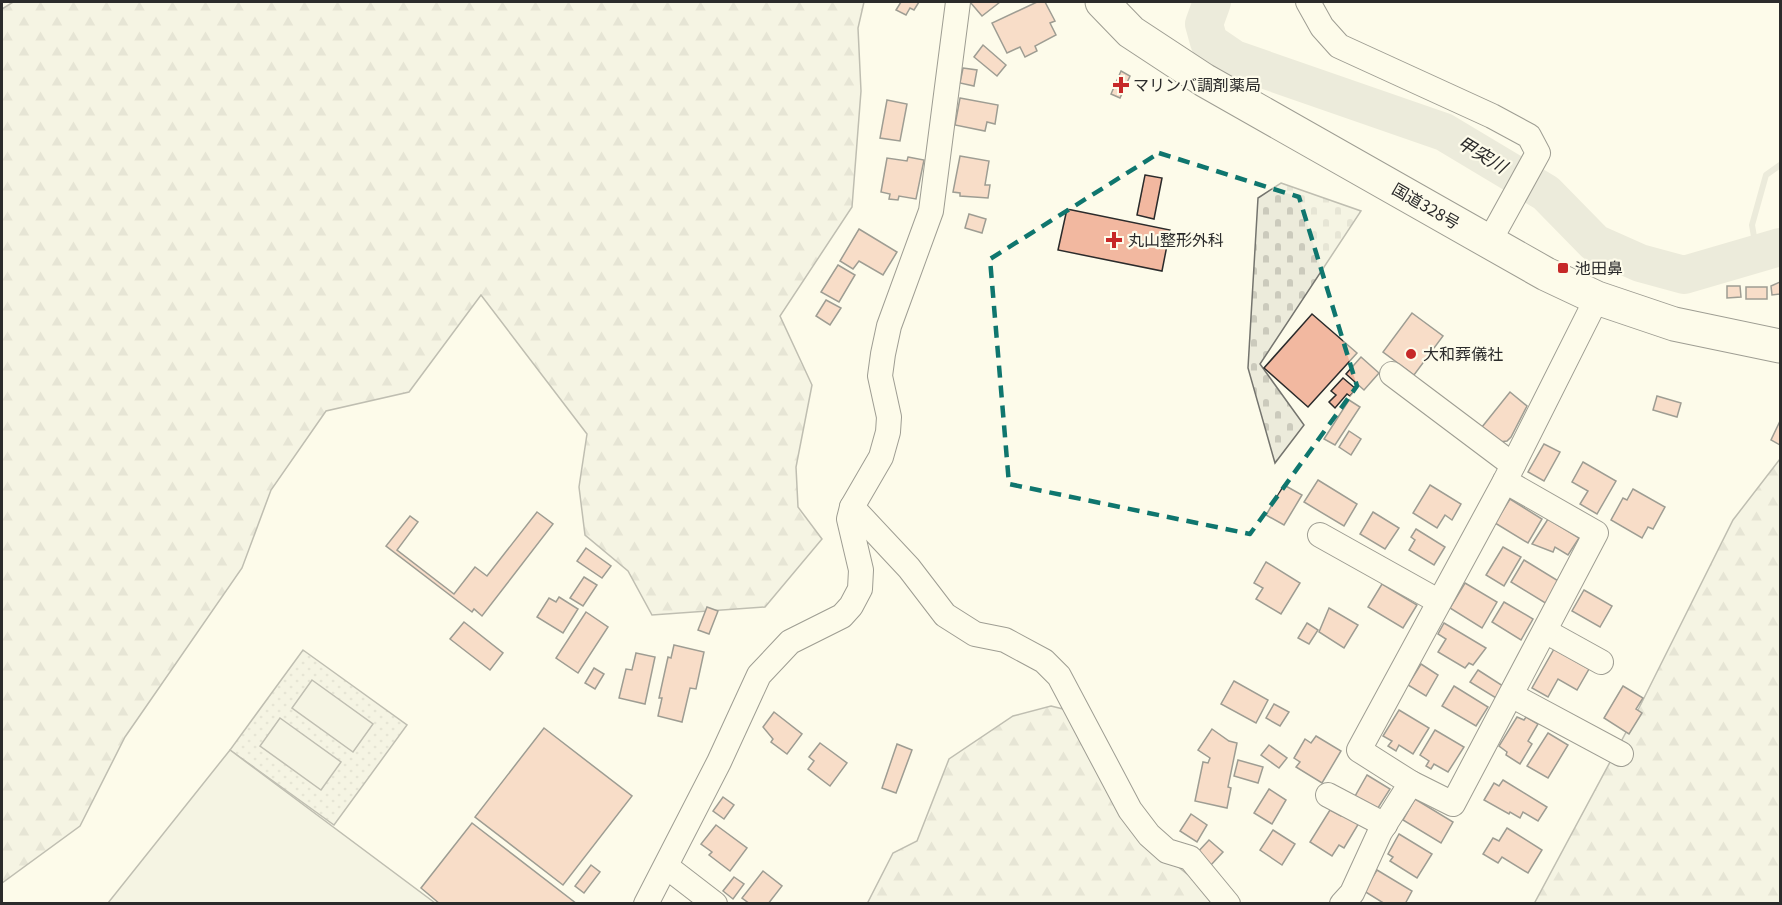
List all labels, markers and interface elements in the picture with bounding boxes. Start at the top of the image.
place label: マリンバ調剤薬局 [1133,72,1261,96]
marker: マリンバ調剤薬局 [1114,78,1128,92]
water label: 甲突川 [1453,128,1515,179]
street label: 国道328号 [1388,176,1465,234]
place label: 丸山整形外科 [1128,227,1224,251]
marker: 丸山整形外科 [1105,231,1123,249]
place label: 池田鼻 [1575,255,1623,279]
marker: 池田鼻 [1556,261,1570,275]
place label: 大和葬儀社 [1423,341,1503,365]
marker: 大和葬儀社 [1404,347,1418,361]

